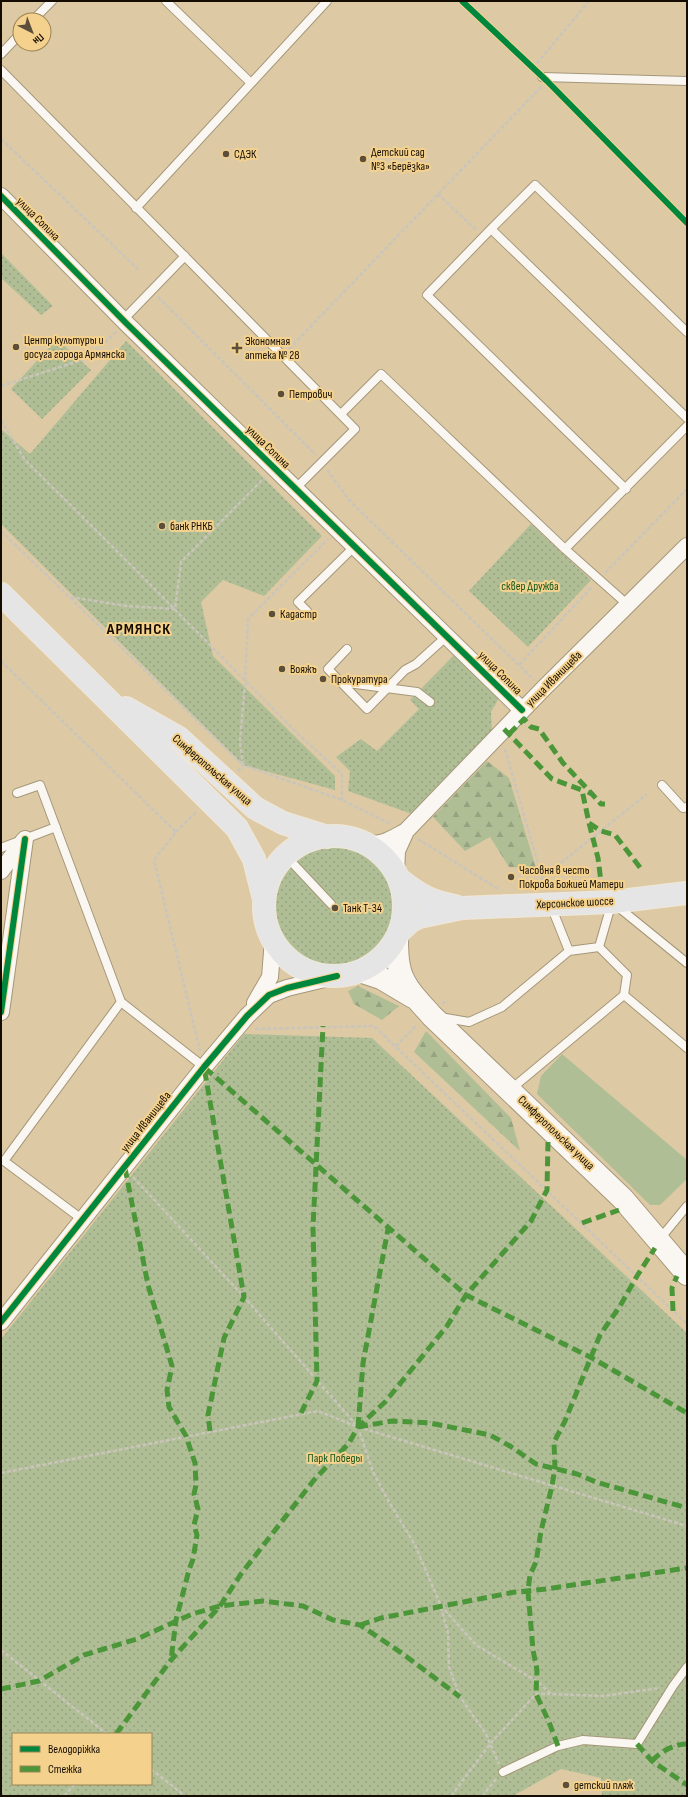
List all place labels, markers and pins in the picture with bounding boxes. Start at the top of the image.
place label: Детский сад №3 «Берёзка» [371,145,430,174]
place label: СДЭК [234,147,257,162]
marker: СДЭК [221,149,231,159]
marker: Детский сад №3 «Берёзка» [358,154,368,164]
place label: Центр культуры и досуга города Армянска [24,333,125,362]
place label: Экономная аптека № 28 [245,334,299,363]
marker: Центр культуры и досуга города Армянска [11,342,21,352]
marker: Экономная аптека № 28 [232,343,242,353]
place label: Петрович [289,387,333,402]
marker: Петрович [276,389,286,399]
place label: банк РНКБ [170,519,213,534]
marker: банк РНКБ [157,521,167,531]
place label: Кадастр [280,607,317,622]
marker: Кадастр [267,609,277,619]
place label: Вояжъ [290,662,317,677]
marker: Вояжъ [277,664,287,674]
place label: Прокуратура [331,672,388,687]
marker: Прокуратура [318,674,328,684]
place label: Часовня в честь Покрова Божией Матери [519,863,624,892]
marker: Часовня в честь Покрова Божией Матери [506,872,516,882]
place label: Танк Т-34 [343,901,382,916]
marker: Танк Т-34 [330,903,340,913]
place label: детский пляж [574,1778,634,1793]
marker: детский пляж [561,1780,571,1790]

